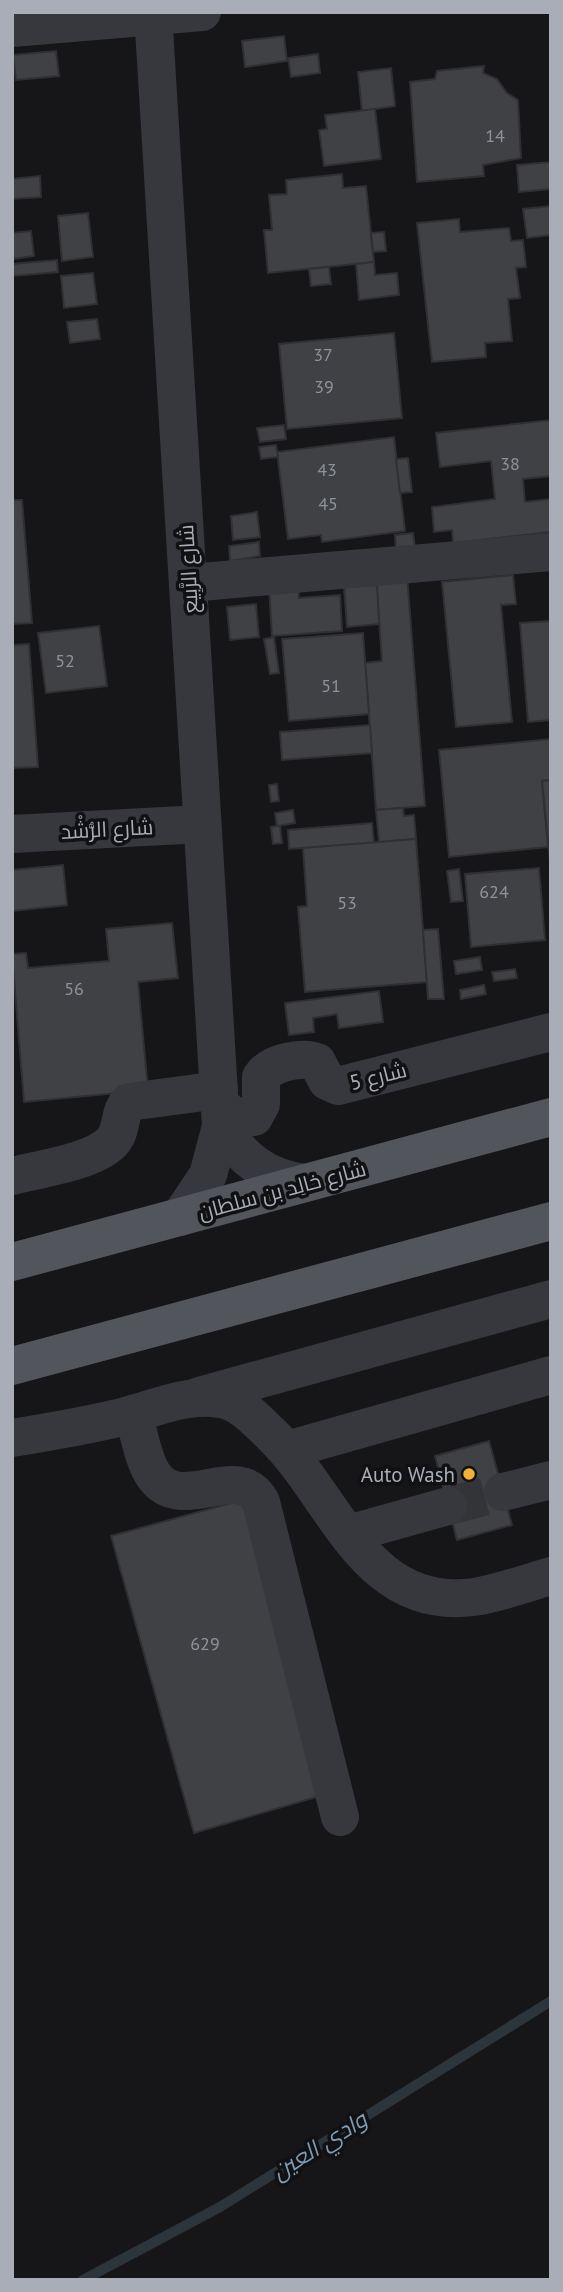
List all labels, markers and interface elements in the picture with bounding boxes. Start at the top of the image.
house number: 14 [485,124,505,147]
house number: 37 [313,343,333,366]
house number: 39 [314,375,334,398]
house number: 38 [500,452,520,475]
house number: 43 [317,458,337,481]
house number: 45 [318,492,338,515]
street label: شارع الرَّبِيع [172,524,205,614]
house number: 52 [55,649,75,672]
house number: 51 [321,674,341,697]
street label: شارع الرُّشْد [60,811,154,846]
house number: 624 [479,880,509,903]
house number: 53 [337,891,357,914]
house number: 56 [64,977,84,1000]
street label: شارع 5 [347,1056,410,1097]
street label: شارع خالِد بن سلطان [195,1155,369,1226]
place label: Auto Wash [361,1461,455,1488]
marker: Auto Wash [461,1466,477,1482]
house number: 629 [190,1632,220,1655]
water label: وادي العين [266,2104,375,2189]

